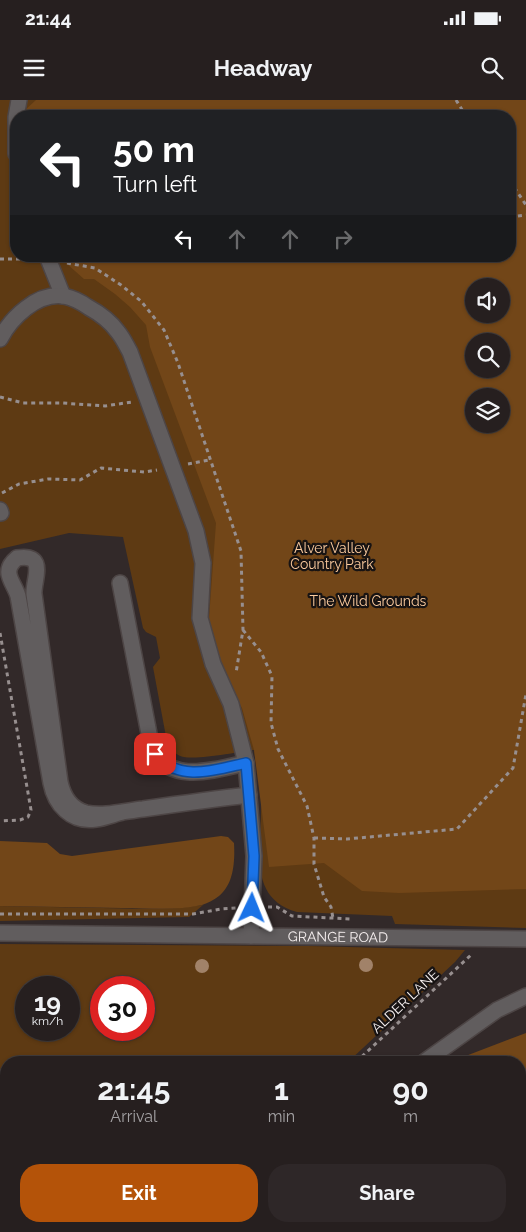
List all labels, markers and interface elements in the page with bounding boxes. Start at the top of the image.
text: 21:44 [25,7,72,29]
icon: menu [20,54,48,82]
icon: search [478,54,506,82]
text: Headway [214,55,312,81]
text: 50 m [113,129,195,170]
icon: left [30,130,95,195]
text: Turn left [113,171,197,197]
icon: left [170,225,198,253]
icon: ahead [223,225,251,253]
icon: ahead [276,225,304,253]
icon: right [329,225,357,253]
map controls [465,278,510,433]
button: sound [465,278,510,323]
button: search [465,333,510,378]
button: layers [465,388,510,433]
park label: Alver Valley Country Park [290,540,374,572]
park label: The Wild Grounds [310,593,427,609]
pin [134,733,176,775]
icon: arrive [141,740,169,768]
position arrow [225,881,277,933]
street label: GRANGE ROAD [288,928,388,945]
street label: ALDER LANE [368,966,442,1036]
speed limit sign: 30 [90,976,155,1041]
text: 19 [34,987,61,1017]
text: km/h [32,1014,63,1028]
text: 21:45 [97,1072,170,1107]
text: 1 [274,1072,289,1107]
text: 90 [393,1072,429,1107]
text: Arrival [110,1107,157,1126]
text: min [268,1107,295,1126]
text: m [403,1107,418,1126]
button: Exit [20,1164,258,1222]
button: Share [268,1164,506,1222]

